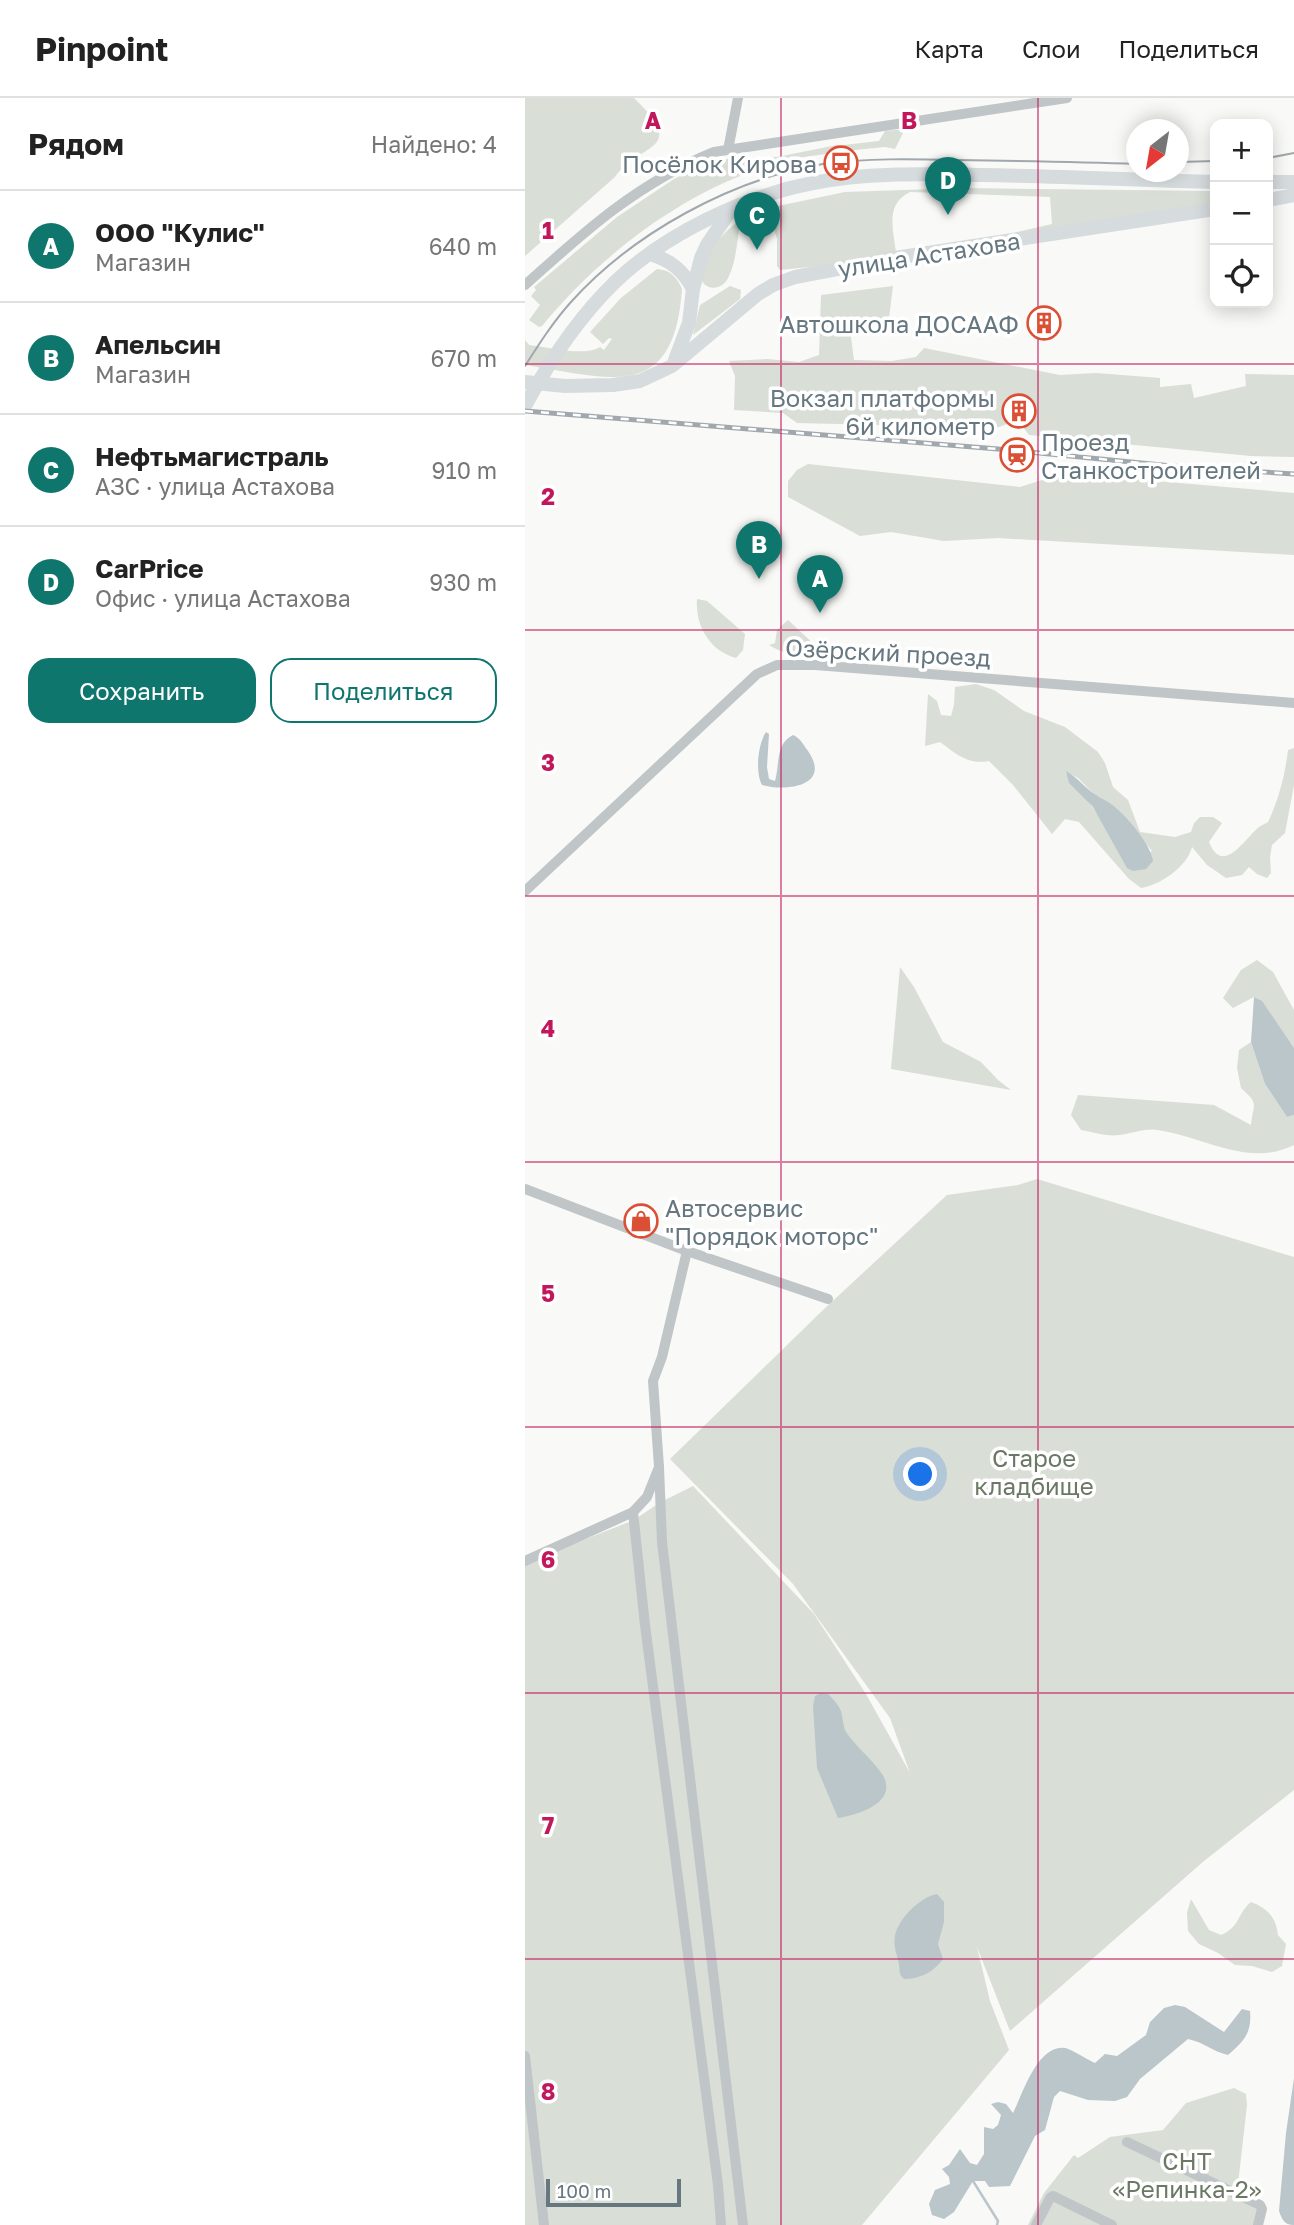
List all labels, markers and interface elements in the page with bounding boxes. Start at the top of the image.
text: Pinpoint [35,29,168,68]
text: Карта [914,34,984,63]
text: Слои [1022,34,1081,63]
text: Поделиться [1119,34,1259,63]
text: A [645,106,662,134]
text: B [901,106,917,134]
north arrow [1126,119,1189,182]
map controls [1210,119,1273,308]
button: + [1210,119,1273,182]
text: Рядом [28,126,124,162]
text: Найдено: 4 [371,130,497,158]
bus stop icon: Посёлок Кирова [822,144,860,182]
place label: Посёлок Кирова [622,149,817,178]
pin: D [925,157,971,215]
button: − [1210,182,1273,245]
pin: C [734,192,780,250]
text: 1 [542,216,554,244]
text: ООО "Кулис" [95,217,265,248]
street label: улица Астахова [836,225,1022,283]
text: A [43,232,59,260]
text: 640 m [429,232,497,260]
button: locate [1210,245,1273,308]
text: Магазин [95,248,191,276]
building icon: Автошкола ДОСААФ [1025,304,1063,342]
place label: Автошкола ДОСААФ [779,309,1019,338]
text: Апельсин [95,329,221,360]
text: B [43,344,59,372]
text: 670 m [431,344,497,372]
text: Магазин [95,360,191,388]
place label: Вокзал платформы 6й километр [770,383,995,440]
building icon: Вокзал платформы 6й километр [1000,392,1038,430]
place label: Проезд Станкостроителей [1041,427,1261,484]
station icon: Проезд Станкостроителей [998,436,1036,474]
text: Нефтьмагистраль [95,441,329,472]
text: C [43,456,59,484]
text: 910 m [432,456,497,484]
text: АЗС · улица Астахова [95,472,335,500]
text: 2 [541,482,555,510]
pin: B [736,521,782,579]
text: CarPrice [95,553,204,584]
pin: A [797,555,843,613]
text: D [43,568,59,596]
text: 930 m [429,568,497,596]
text: Офис · улица Астахова [95,584,351,612]
street label: Озёрский проезд [784,632,992,672]
button: Сохранить [28,658,256,723]
button: Поделиться [270,658,497,723]
text: 3 [541,748,555,776]
text: 4 [541,1014,555,1042]
place label: Автосервис "Порядок моторс" [665,1193,878,1250]
shop icon: Автосервис "Порядок моторс" [622,1202,660,1240]
text: 5 [541,1279,555,1307]
park label: Старое кладбище [974,1443,1094,1500]
your location [903,1457,937,1491]
text: 6 [541,1545,555,1573]
text: 7 [542,1811,554,1839]
text: 8 [541,2077,555,2105]
park label: СНТ «Репинка-2» [1112,2146,1262,2203]
scale bar [546,2176,681,2208]
text: 100 m [557,2179,611,2202]

